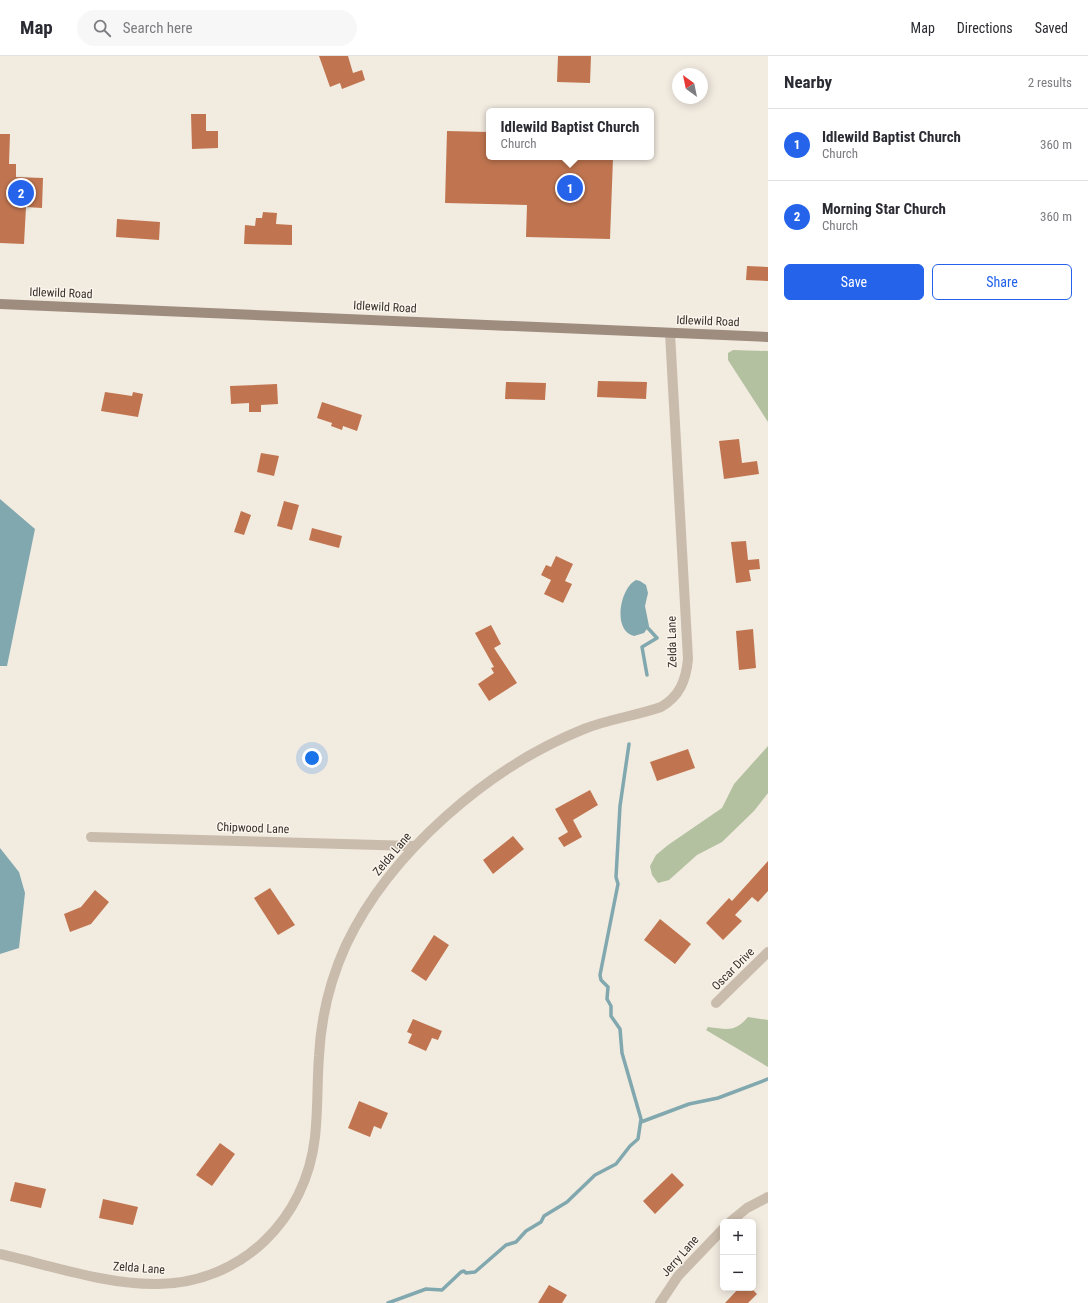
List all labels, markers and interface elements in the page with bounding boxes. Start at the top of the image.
search box [77,10,357,46]
text: Map [20,16,53,39]
icon: search [91,17,113,39]
text: Search here [123,19,193,37]
text: Map [911,20,935,36]
text: Directions [957,20,1013,36]
text: Saved [1035,20,1068,36]
north arrow [672,68,708,104]
text: Nearby [784,72,832,92]
text: 2 results [1028,75,1072,90]
popup [486,108,654,160]
text: Idlewild Baptist Church [501,118,639,136]
text: Idlewild Baptist Church [822,128,961,146]
text: Church [501,136,537,151]
text: 1 [794,137,800,152]
text: 360 m [1040,137,1072,152]
text: Church [822,146,858,161]
pin: 1 [557,173,583,203]
pin: 2 [8,178,34,208]
text: Morning Star Church [822,200,946,218]
text: 2 [794,209,800,224]
text: 360 m [1040,209,1072,224]
text: Church [822,218,858,233]
button: Save [784,264,924,300]
button: Share [932,264,1072,300]
street label: Idlewild Road [29,285,93,301]
street label: Idlewild Road [353,298,417,316]
street label: Idlewild Road [676,313,740,329]
street label: Zelda Lane [665,616,679,668]
your location [302,748,322,768]
street label: Chipwood Lane [216,820,290,836]
street label: Zelda Lane [370,829,414,878]
street label: Oscar Drive [709,945,757,993]
map controls [720,1219,756,1291]
button: + [720,1219,756,1255]
street label: Jerry Lane [658,1232,702,1279]
button: − [720,1255,756,1291]
street label: Zelda Lane [113,1259,166,1277]

